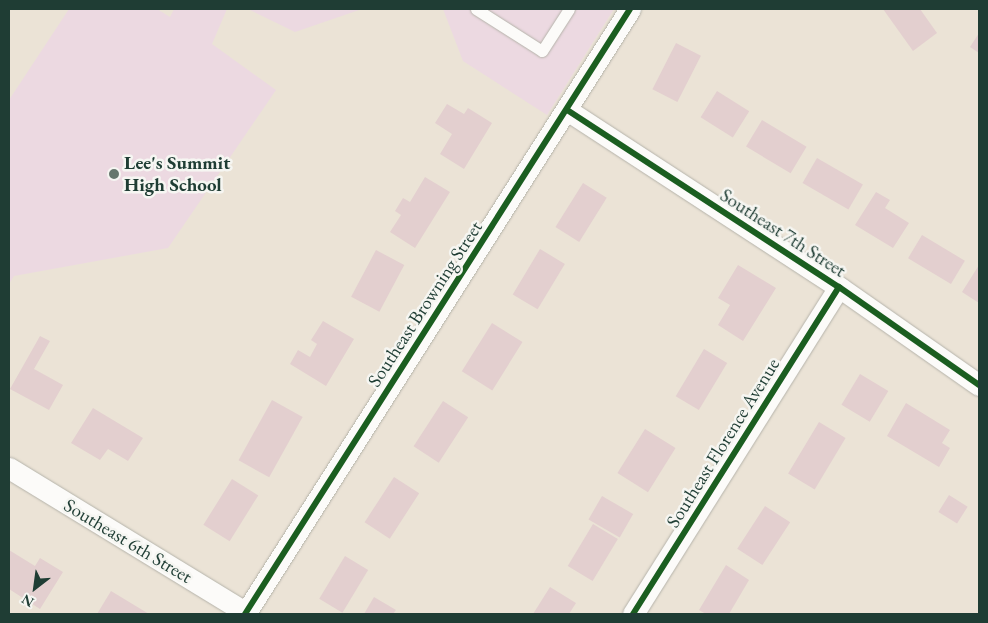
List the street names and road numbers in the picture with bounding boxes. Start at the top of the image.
street label: Southeast 7th Street [716,184,850,282]
street label: Southeast Browning Street [363,217,487,391]
street label: Southeast Florence Avenue [662,354,784,532]
street label: Southeast 6th Street [60,494,196,588]

